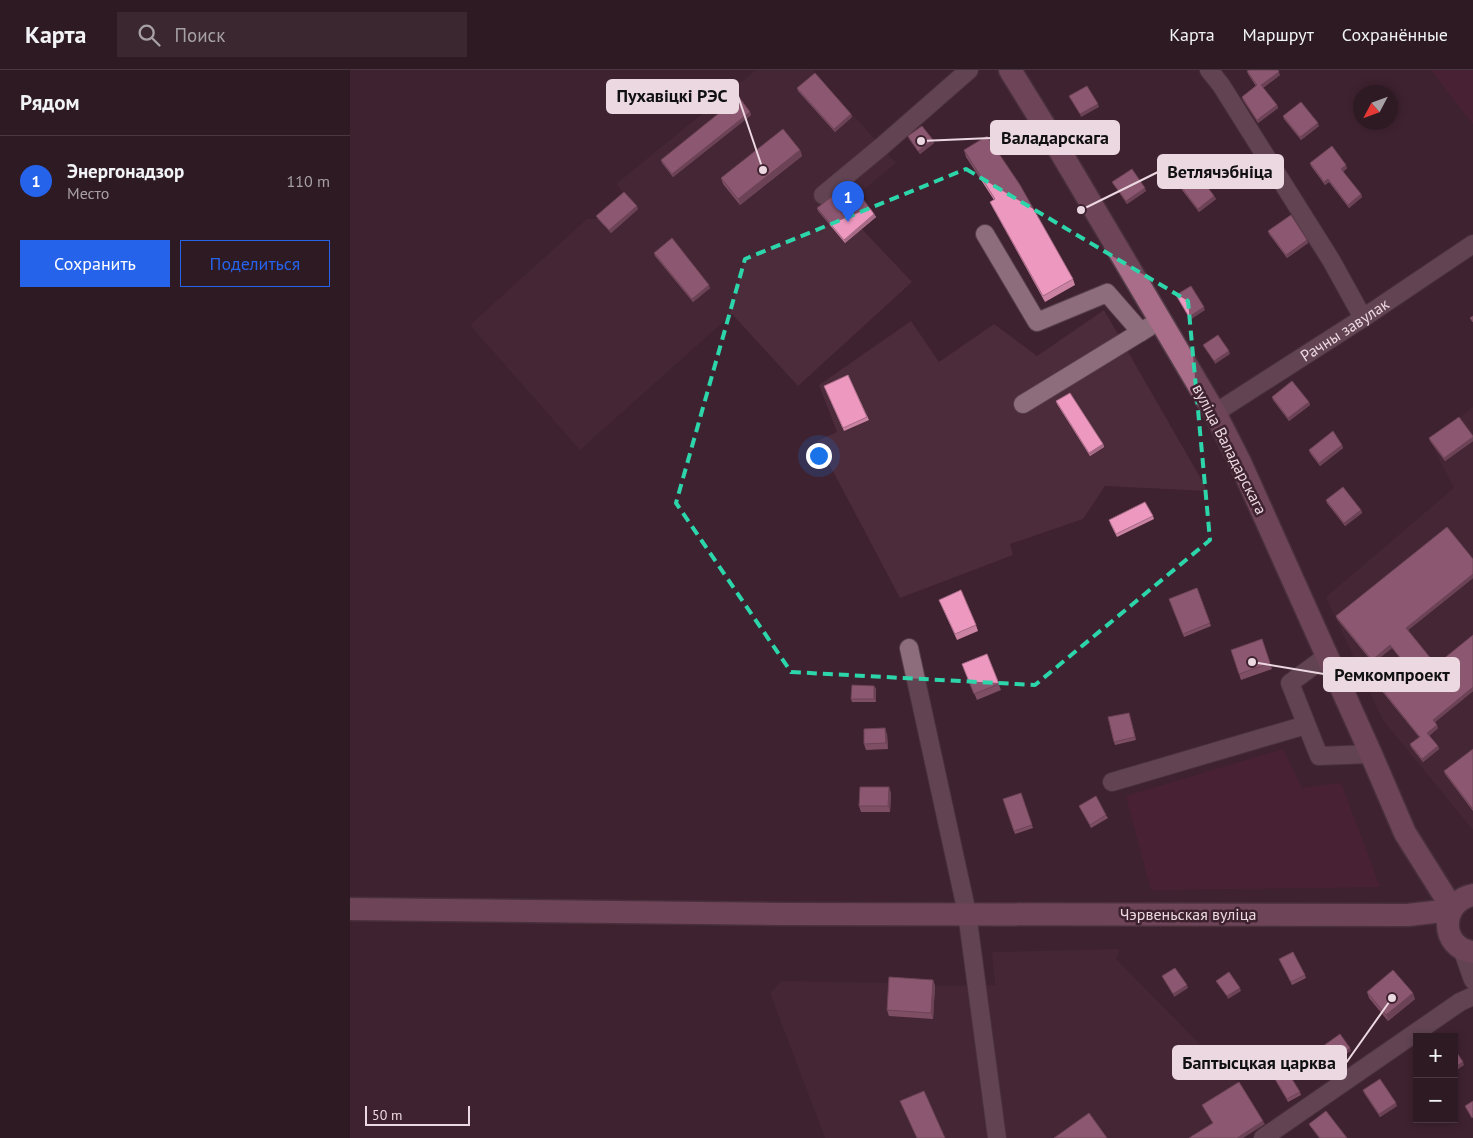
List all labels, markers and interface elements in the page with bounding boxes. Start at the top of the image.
search box [117,12,467,57]
text: Карта [25,19,87,50]
icon: search [135,21,163,49]
text: Поиск [175,23,225,47]
text: Карта [1169,23,1215,46]
text: Маршрут [1243,23,1314,46]
text: Сохранённые [1342,23,1448,46]
callout: Пухавіцкі РЭС [607,80,738,113]
text: Пухавіцкі РЭС [616,84,728,107]
north arrow [1353,85,1398,130]
text: Рядом [20,89,79,116]
callout: Валадарскага [991,121,1119,154]
text: Валадарскага [1001,126,1109,149]
callout: Ветлячэбніца [1158,155,1283,188]
text: Энергонадзор [67,159,184,183]
text: Ветлячэбніца [1167,160,1273,183]
text: 1 [31,171,41,191]
text: 110 m [287,171,330,191]
pin: 1 [832,181,864,222]
text: Место [67,183,109,203]
button: Сохранить [20,240,170,287]
button: Поделиться [180,240,330,287]
street label: Рачны завулак [1296,293,1393,366]
street label: вуліца Валадарскага [1188,380,1272,518]
your location [806,443,832,469]
callout: Ремкомпроект [1324,658,1459,691]
text: Ремкомпроект [1334,663,1450,686]
street label: Чэрвеньская вуліца [1120,904,1256,924]
map controls [1413,1033,1458,1123]
button: + [1413,1033,1458,1078]
callout: Баптысцкая царква [1173,1046,1346,1079]
text: Баптысцкая царква [1182,1051,1336,1074]
button: − [1413,1078,1458,1123]
scale bar [365,1103,470,1126]
text: 50 m [372,1106,402,1124]

